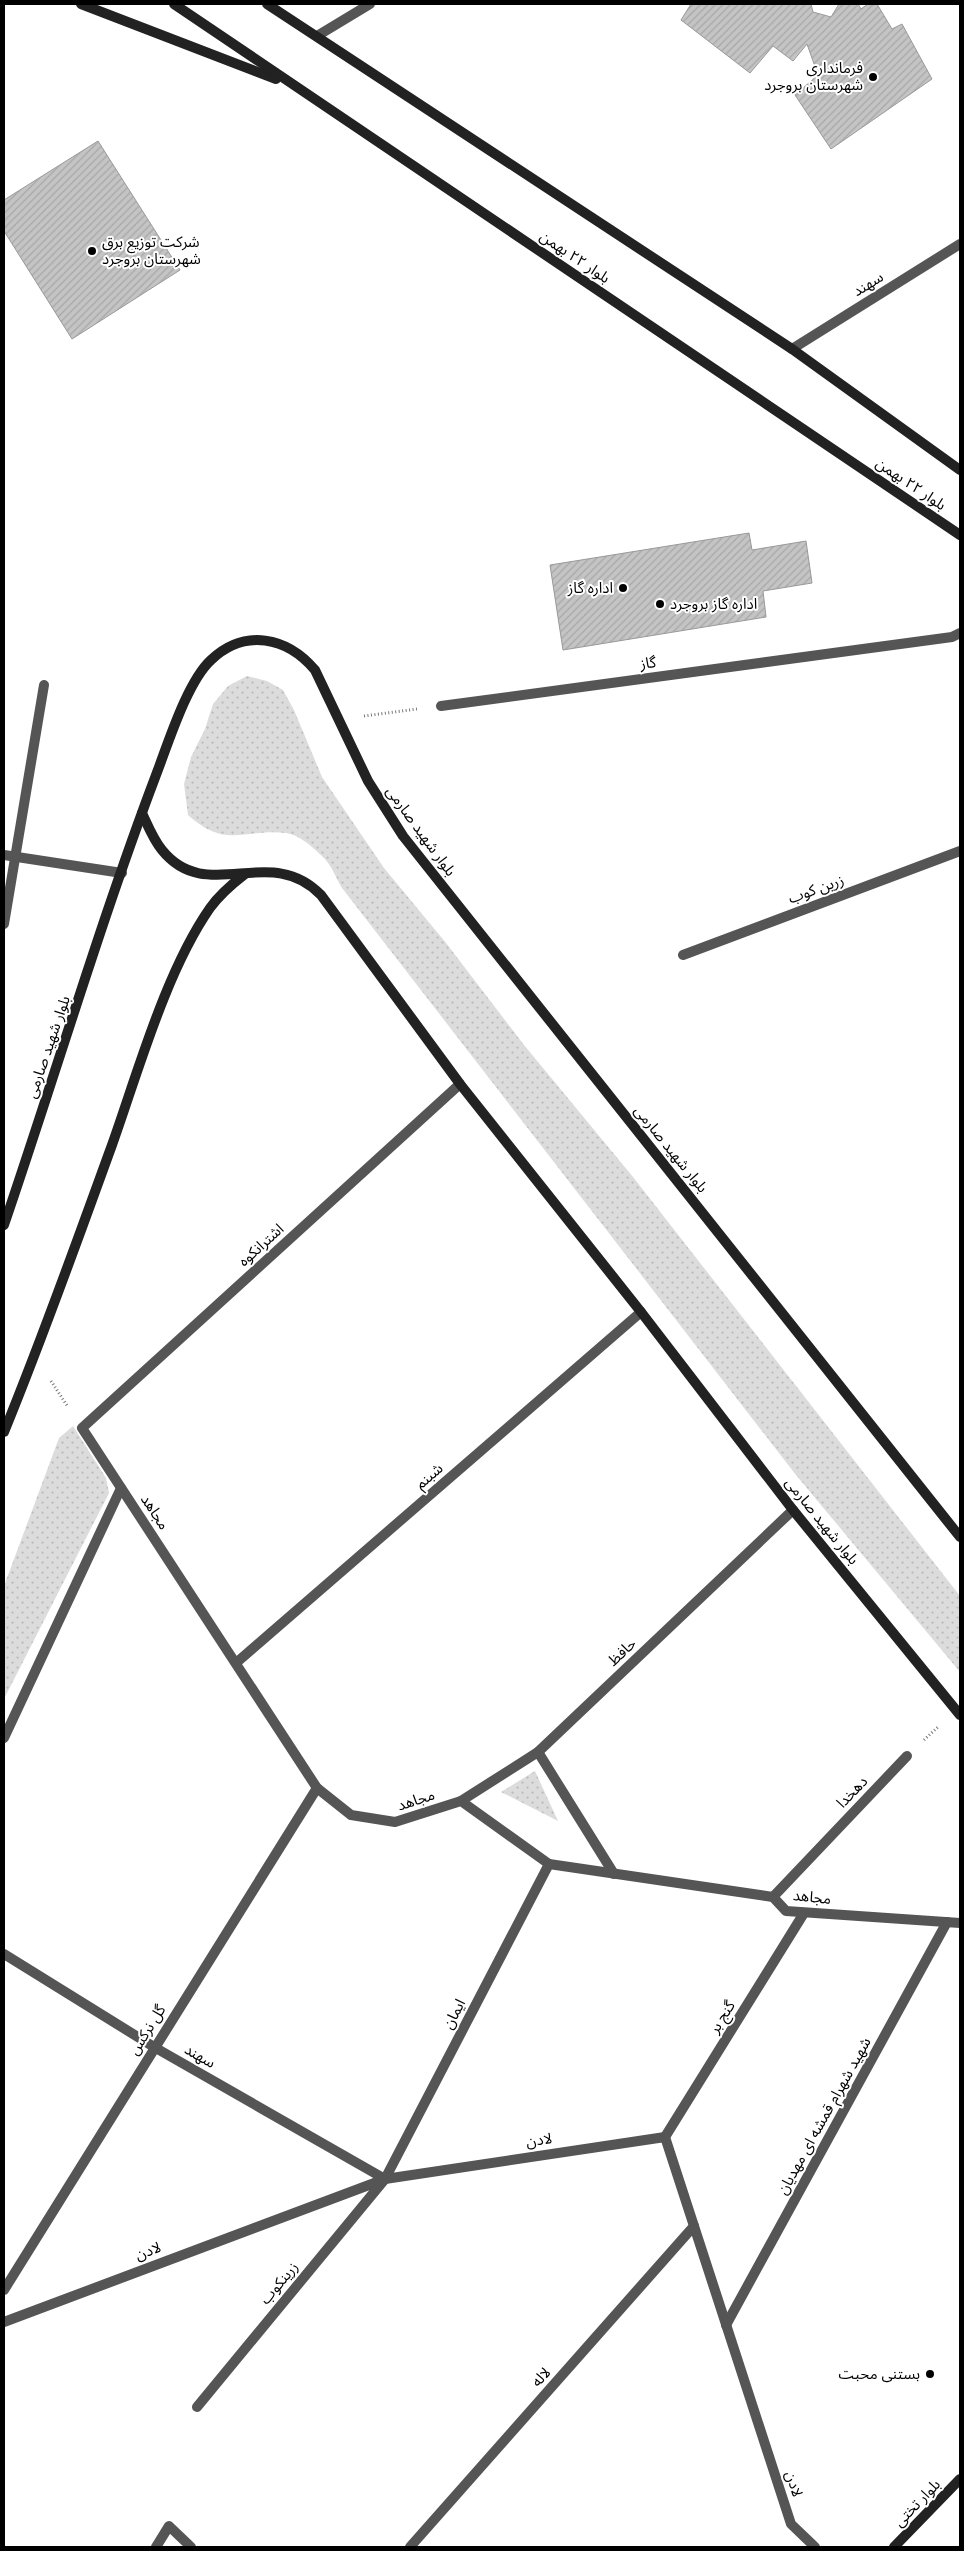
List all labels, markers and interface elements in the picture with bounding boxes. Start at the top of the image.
place label: فرمانداری شهرستان بروجرد [764,58,863,95]
marker: فرمانداری شهرستان بروجرد [867,71,879,83]
street label: بلوار ۲۲ بهمن [536,226,614,288]
place label: شرکت توزیع برق شهرستان بروجرد [102,232,201,269]
marker: شرکت توزیع برق شهرستان بروجرد [86,245,98,257]
street label: سهند [849,267,887,301]
street label: بلوار ۲۲ بهمن [872,453,950,515]
place label: اداره گاز [567,578,613,598]
marker: اداره گاز [617,582,629,594]
place label: اداره گاز بروجرد [670,594,757,614]
marker: اداره گاز بروجرد [654,598,666,610]
street label: گاز [638,652,658,674]
street label: بلوار شهید صارمی [381,782,461,880]
street label: زرین کوب [785,870,847,908]
street label: بلوار شهید صارمی [21,993,75,1101]
street label: بلوار شهید صارمی [630,1101,712,1197]
street label: اشترانکوه [234,1219,288,1271]
street label: شبنم [411,1458,448,1494]
street label: بلوار شهید صارمی [781,1473,863,1569]
street label: مجاهد [136,1490,174,1534]
street label: حافظ [603,1634,641,1670]
street label: دهخدا [832,1772,872,1812]
street label: مجاهد [395,1785,437,1815]
street label: مجاهد [792,1885,832,1909]
street label: ایمان [438,1995,470,2033]
street label: گنج بر [704,1996,742,2039]
street label: گل نرکس [124,2000,171,2059]
street label: شهید شهرام قمشه ای مهدیان [772,2033,877,2199]
street label: سهند [181,2039,219,2073]
street label: لادن [525,2128,553,2152]
street label: لادن [132,2237,164,2265]
street label: زرینکوب [255,2257,303,2309]
street label: لاله [527,2363,555,2391]
place label: بستنی محبت [839,2364,920,2384]
marker: بستنی محبت [924,2368,936,2380]
street label: لادن [780,2468,808,2500]
street label: بلوار تختی [889,2475,945,2531]

